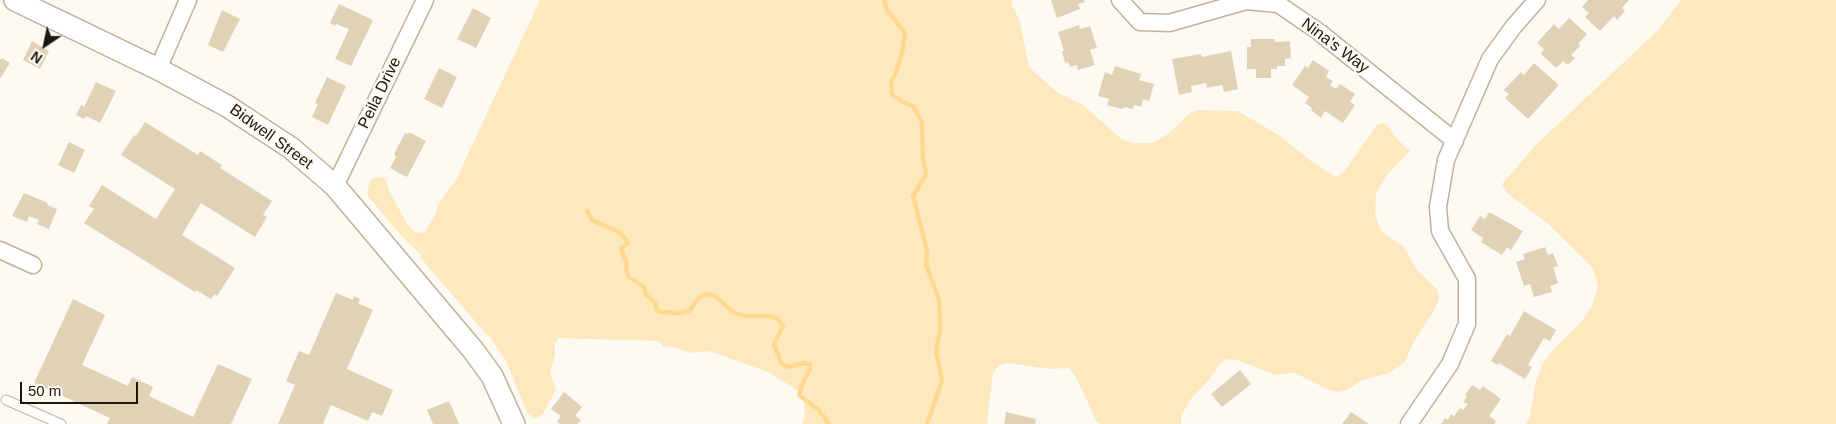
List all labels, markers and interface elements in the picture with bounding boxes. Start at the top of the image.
street label: Nina's Way [1297,14,1373,78]
north arrow [20,20,70,70]
text: N [28,48,45,67]
street label: Peila Drive [354,54,406,132]
street label: Bidwell Street [226,100,316,174]
scale bar [22,372,140,404]
text: 50 m [28,382,61,399]

